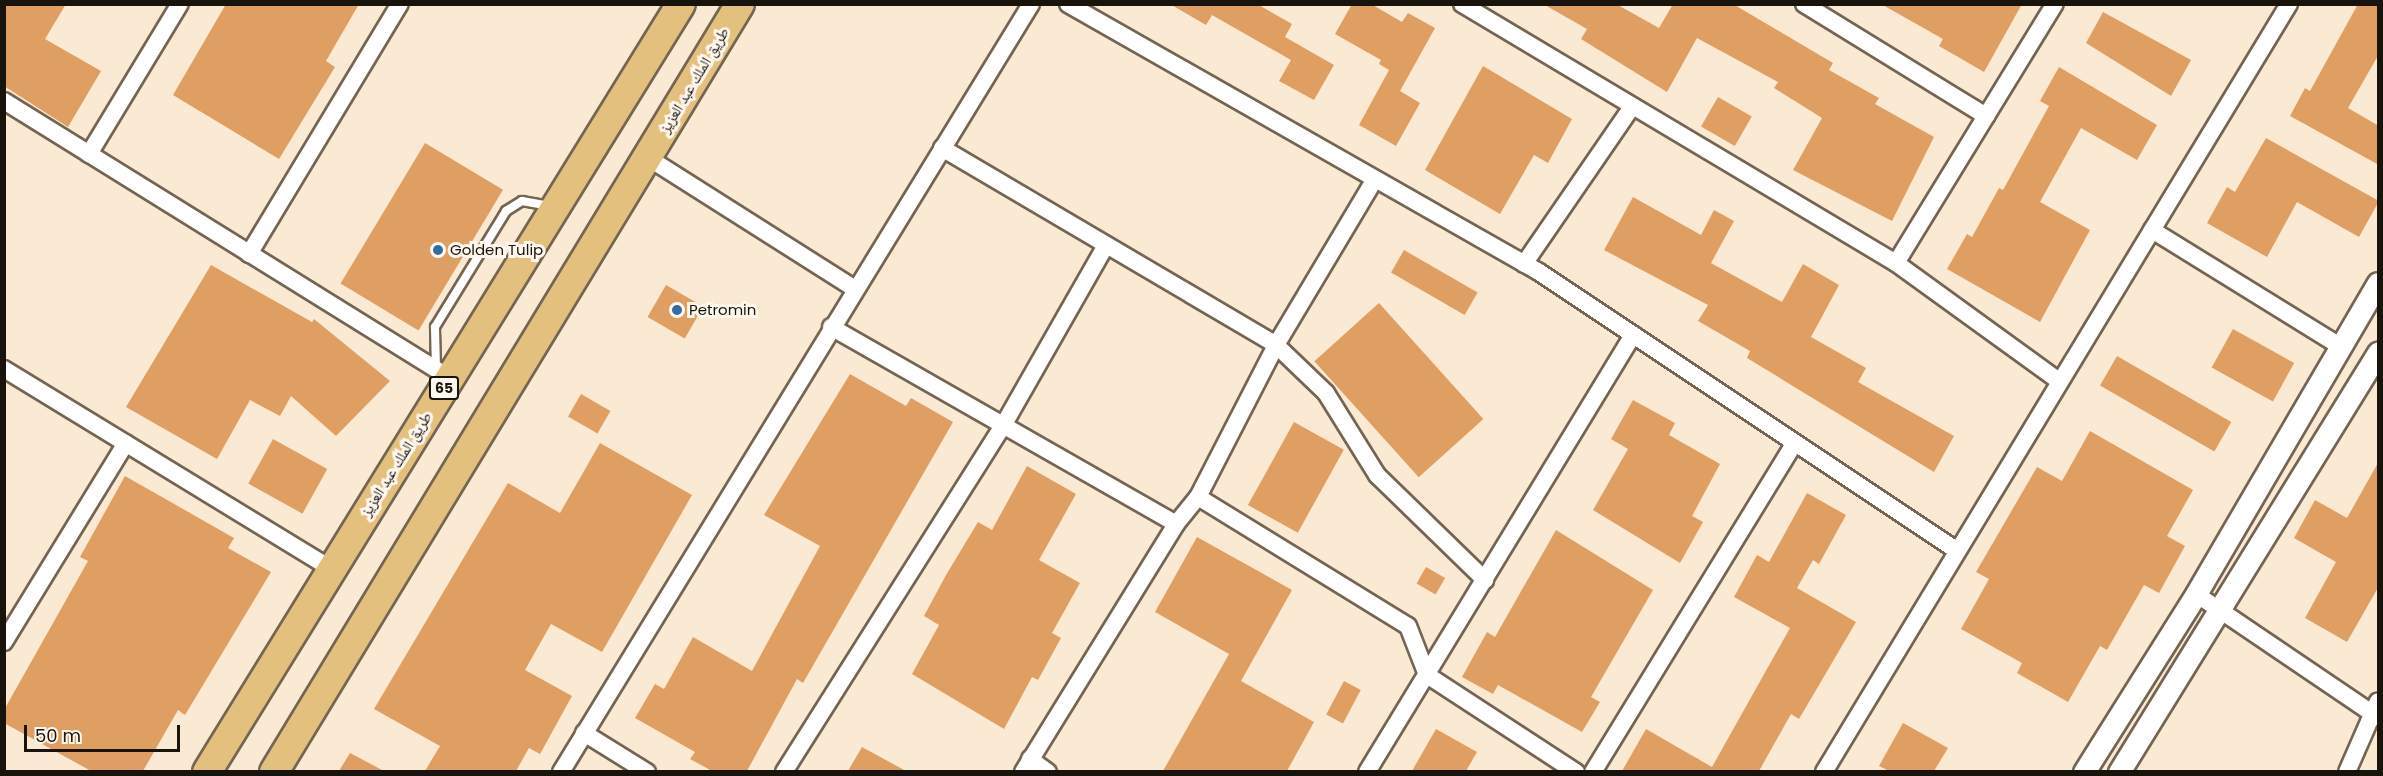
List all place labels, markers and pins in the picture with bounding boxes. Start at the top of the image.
place label: Golden Tulip [450,241,543,259]
marker: Golden Tulip [431,243,445,257]
place label: Petromin [689,301,756,319]
marker: Petromin [670,303,684,317]

